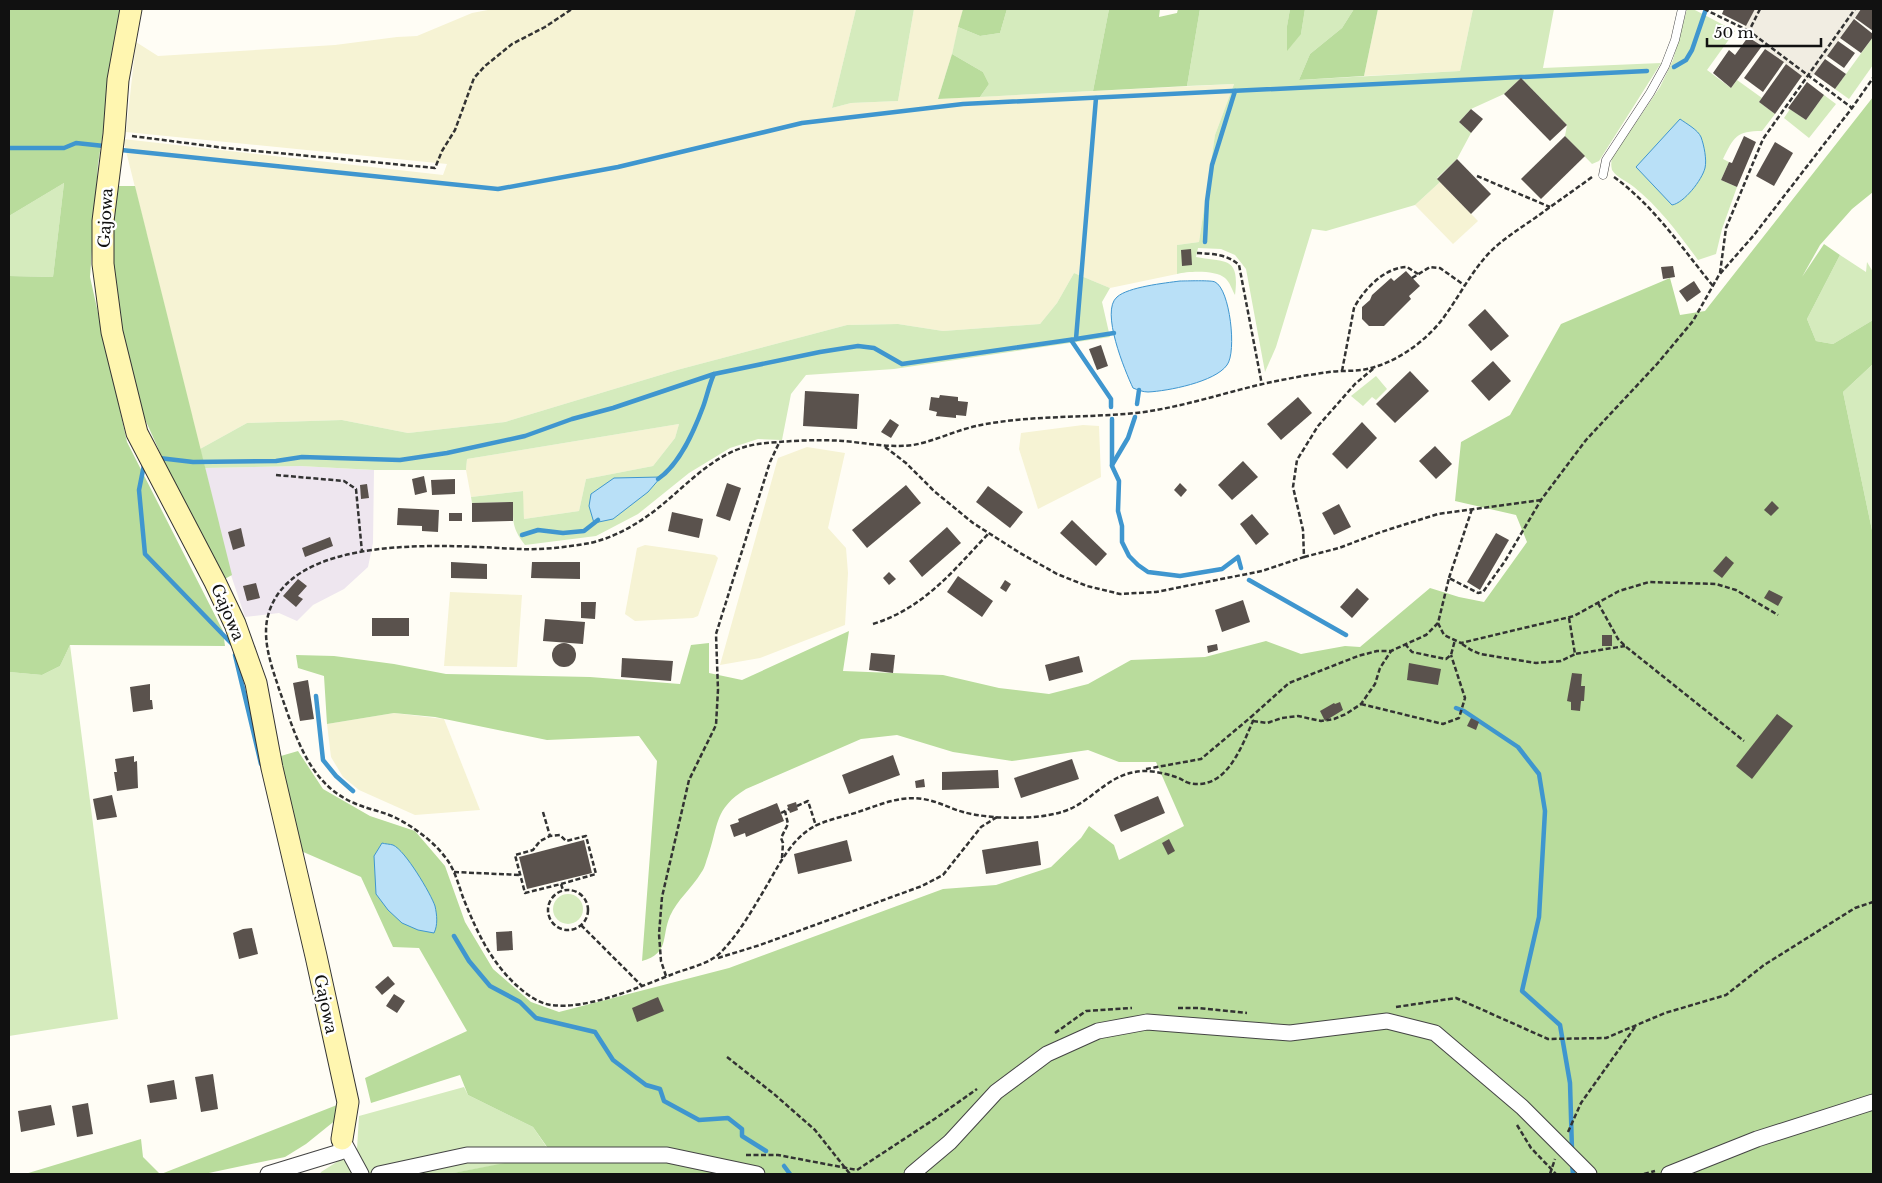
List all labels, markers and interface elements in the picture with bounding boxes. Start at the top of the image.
scale bar [1707,15,1821,47]
text: 50 m [1714,23,1754,42]
street label: Gajowa [93,187,117,249]
street label: Gajowa [207,580,249,644]
street label: Gajowa [310,973,342,1036]

